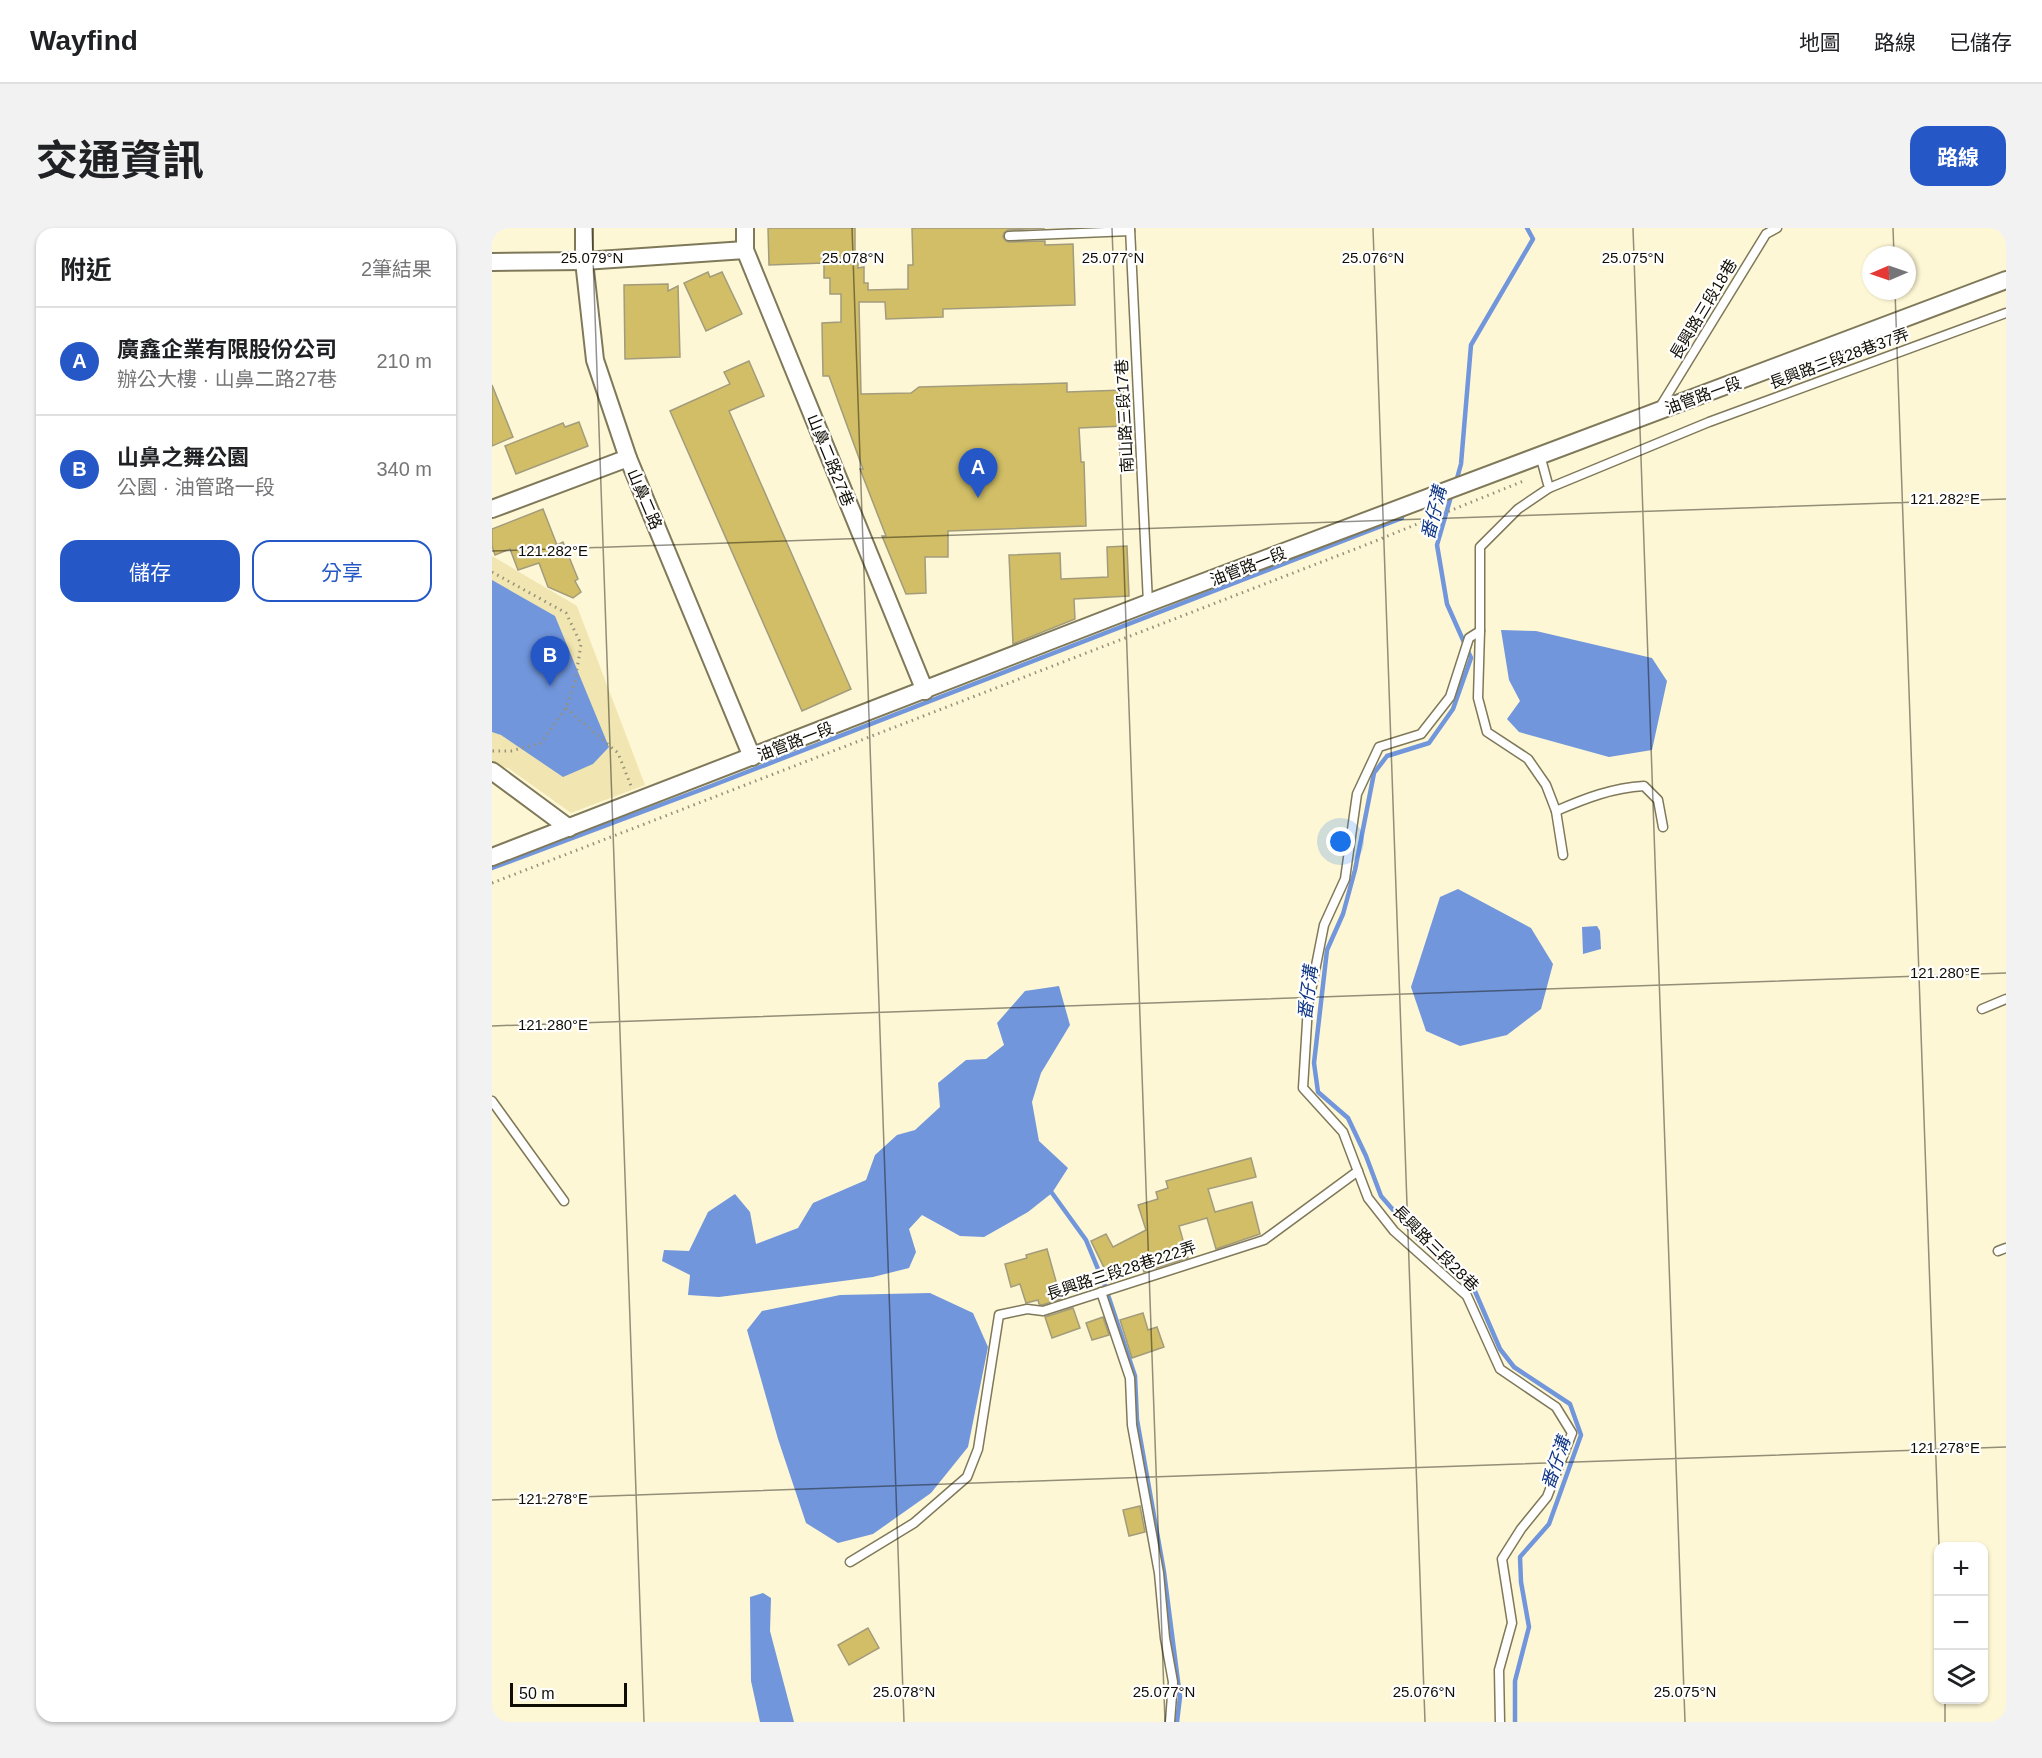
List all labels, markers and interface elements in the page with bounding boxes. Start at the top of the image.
text: Wayfind [30,25,138,56]
text: 地圖 [1799,31,1841,54]
text: 路線 [1874,31,1916,54]
text: 已儲存 [1949,31,2012,54]
button: 路線 [1910,126,2006,186]
text: 交通資訊 [36,137,204,184]
north arrow [1862,246,1916,300]
text: 25.079°N [561,249,623,266]
text: 25.078°N [822,249,884,266]
text: 25.077°N [1082,249,1144,266]
text: 25.076°N [1342,249,1404,266]
text: 25.075°N [1602,249,1664,266]
text: 附近 [60,255,112,285]
street label: 長興路三段18巷 [1667,256,1740,362]
text: 2筆結果 [361,258,432,280]
street label: 長興路三段28巷37弄 [1767,325,1911,392]
text: 廣鑫企業有限股份公司 [117,337,337,362]
text: A [72,350,87,372]
text: 210 m [376,350,432,372]
street label: 南山路三段17巷 [1113,359,1136,473]
text: 辦公大樓 · 山鼻二路27巷 [117,368,337,390]
street label: 油管路一段 [1663,374,1744,417]
street label: 山鼻二路27巷 [804,412,857,509]
text: 山鼻之舞公園 [117,445,249,470]
pin: A [958,448,998,498]
text: B [72,458,87,480]
text: 340 m [376,458,432,480]
street label: 山鼻二路 [624,466,665,532]
text: 公園 · 油管路一段 [117,476,275,498]
water label: 番仔溝 [1418,481,1451,542]
text: 121.282°E [1910,490,1980,507]
button: 儲存 [60,540,240,602]
button: 分享 [252,540,432,602]
text: 121.282°E [518,542,588,559]
street label: 油管路一段 [1208,544,1289,589]
pin: B [530,636,570,686]
street label: 油管路一段 [755,719,836,764]
your location [1326,827,1355,856]
water label: 番仔溝 [1295,962,1322,1021]
text: 121.280°E [1910,964,1980,981]
text: 121.280°E [518,1016,588,1033]
street label: 長興路三段28巷 [1389,1202,1482,1295]
street label: 長興路三段28巷222弄 [1044,1238,1198,1303]
water label: 番仔溝 [1538,1431,1575,1492]
text: 121.278°E [1910,1439,1980,1456]
text: 121.278°E [518,1490,588,1507]
map controls [1934,1542,1988,1704]
button: + [1934,1542,1988,1596]
button: − [1934,1596,1988,1650]
button: layers [1934,1650,1988,1704]
scale bar [510,1680,627,1708]
text: 25.078°N [873,1683,935,1700]
text: 25.077°N [1133,1683,1195,1700]
text: 25.076°N [1393,1683,1455,1700]
text: 25.075°N [1654,1683,1716,1700]
text: 50 m [519,1685,555,1702]

